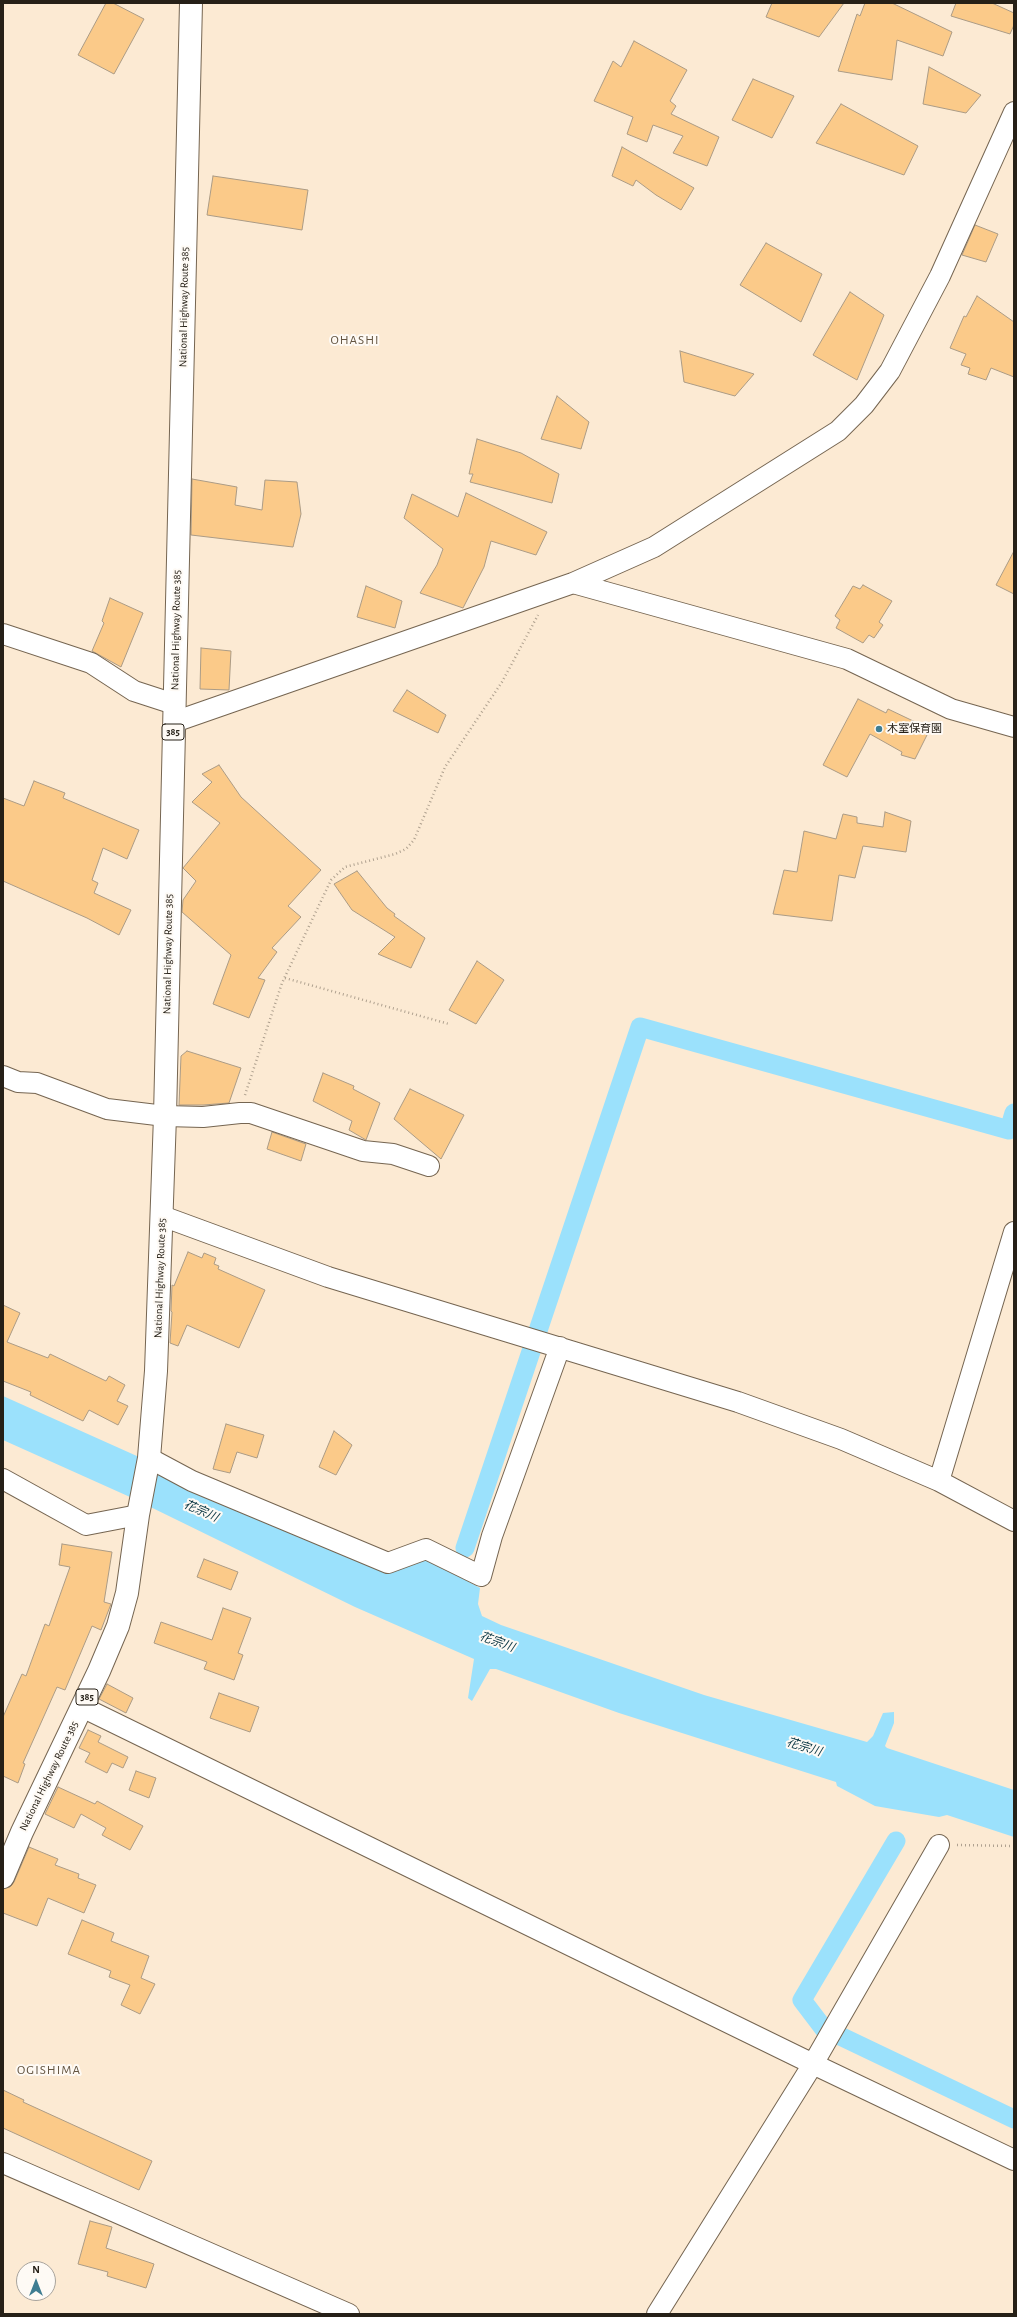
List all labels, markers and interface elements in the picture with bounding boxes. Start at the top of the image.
street label: National Highway Route 385 [176,247,192,367]
district label: OHASHI [330,332,380,348]
street label: National Highway Route 385 [168,570,184,690]
place label: 木室保育園 [887,722,942,736]
road number: 385 [162,724,184,740]
marker: 木室保育園 [874,724,884,734]
street label: National Highway Route 385 [160,894,176,1014]
street label: National Highway Route 385 [151,1218,169,1338]
water label: 花宗川 [182,1497,220,1525]
water label: 花宗川 [478,1629,516,1655]
road number: 385 [76,1689,98,1705]
street label: National Highway Route 385 [17,1719,81,1833]
water label: 花宗川 [785,1735,823,1759]
district label: OGISHIMA [17,2062,81,2078]
north arrow [16,2261,56,2301]
text: N [32,2264,40,2275]

